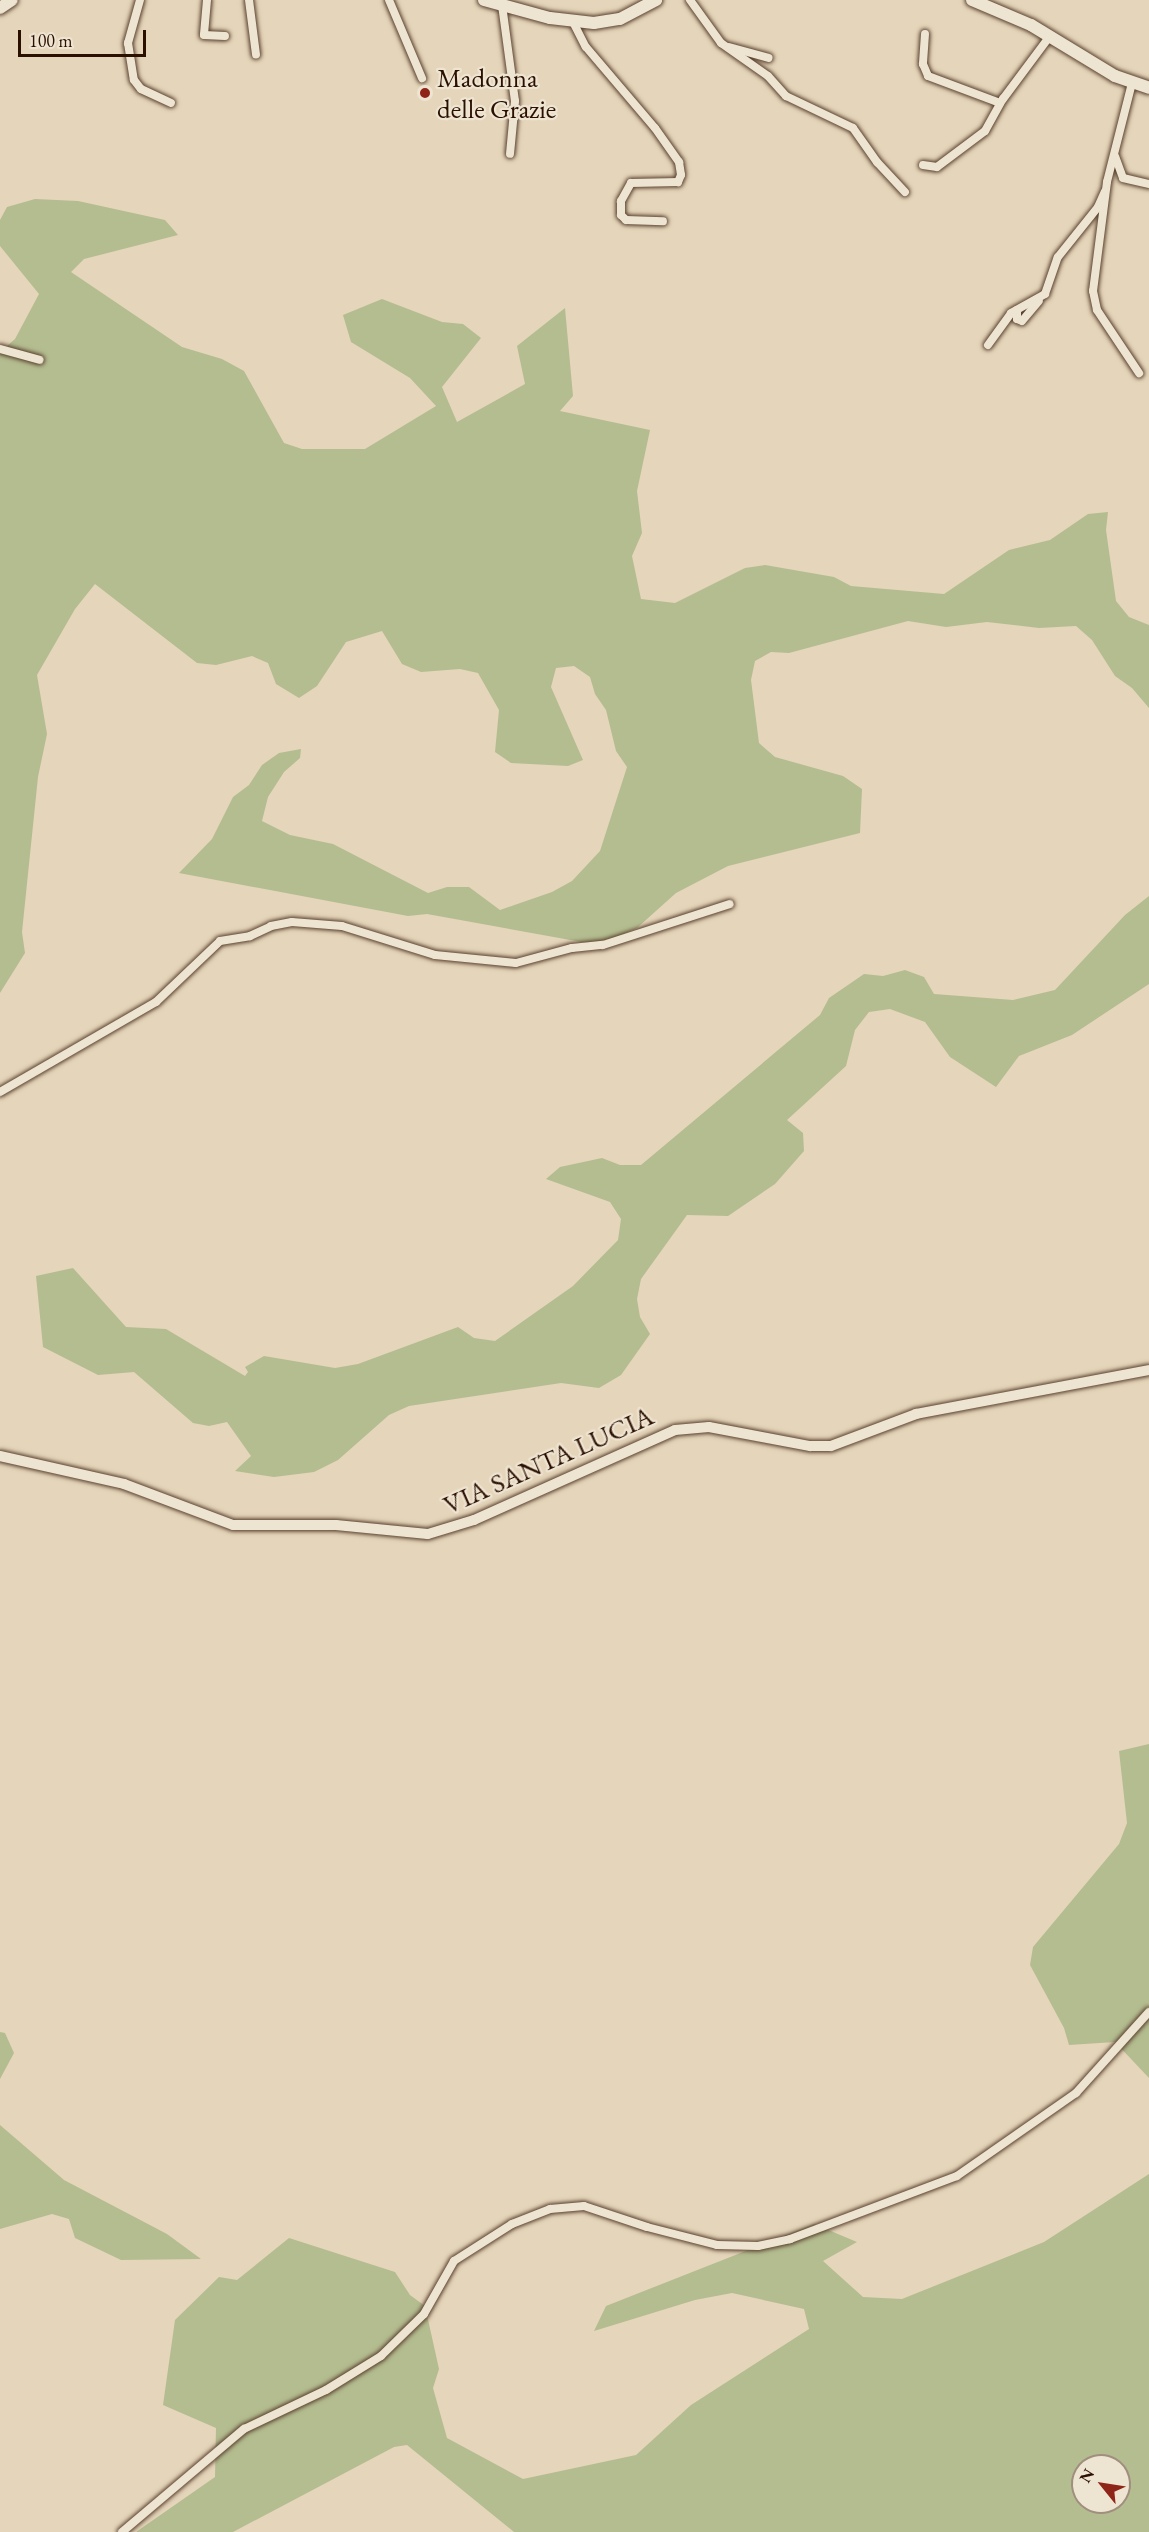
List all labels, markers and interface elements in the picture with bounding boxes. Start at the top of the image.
scale bar [21,18,148,56]
text: 100 m [29,29,73,52]
place label: Madonna delle Grazie [437,61,556,124]
marker: Madonna delle Grazie [418,86,432,100]
street label: VIA SANTA LUCIA [438,1399,658,1521]
north arrow [1071,2454,1131,2514]
text: N [1074,2465,1099,2487]

